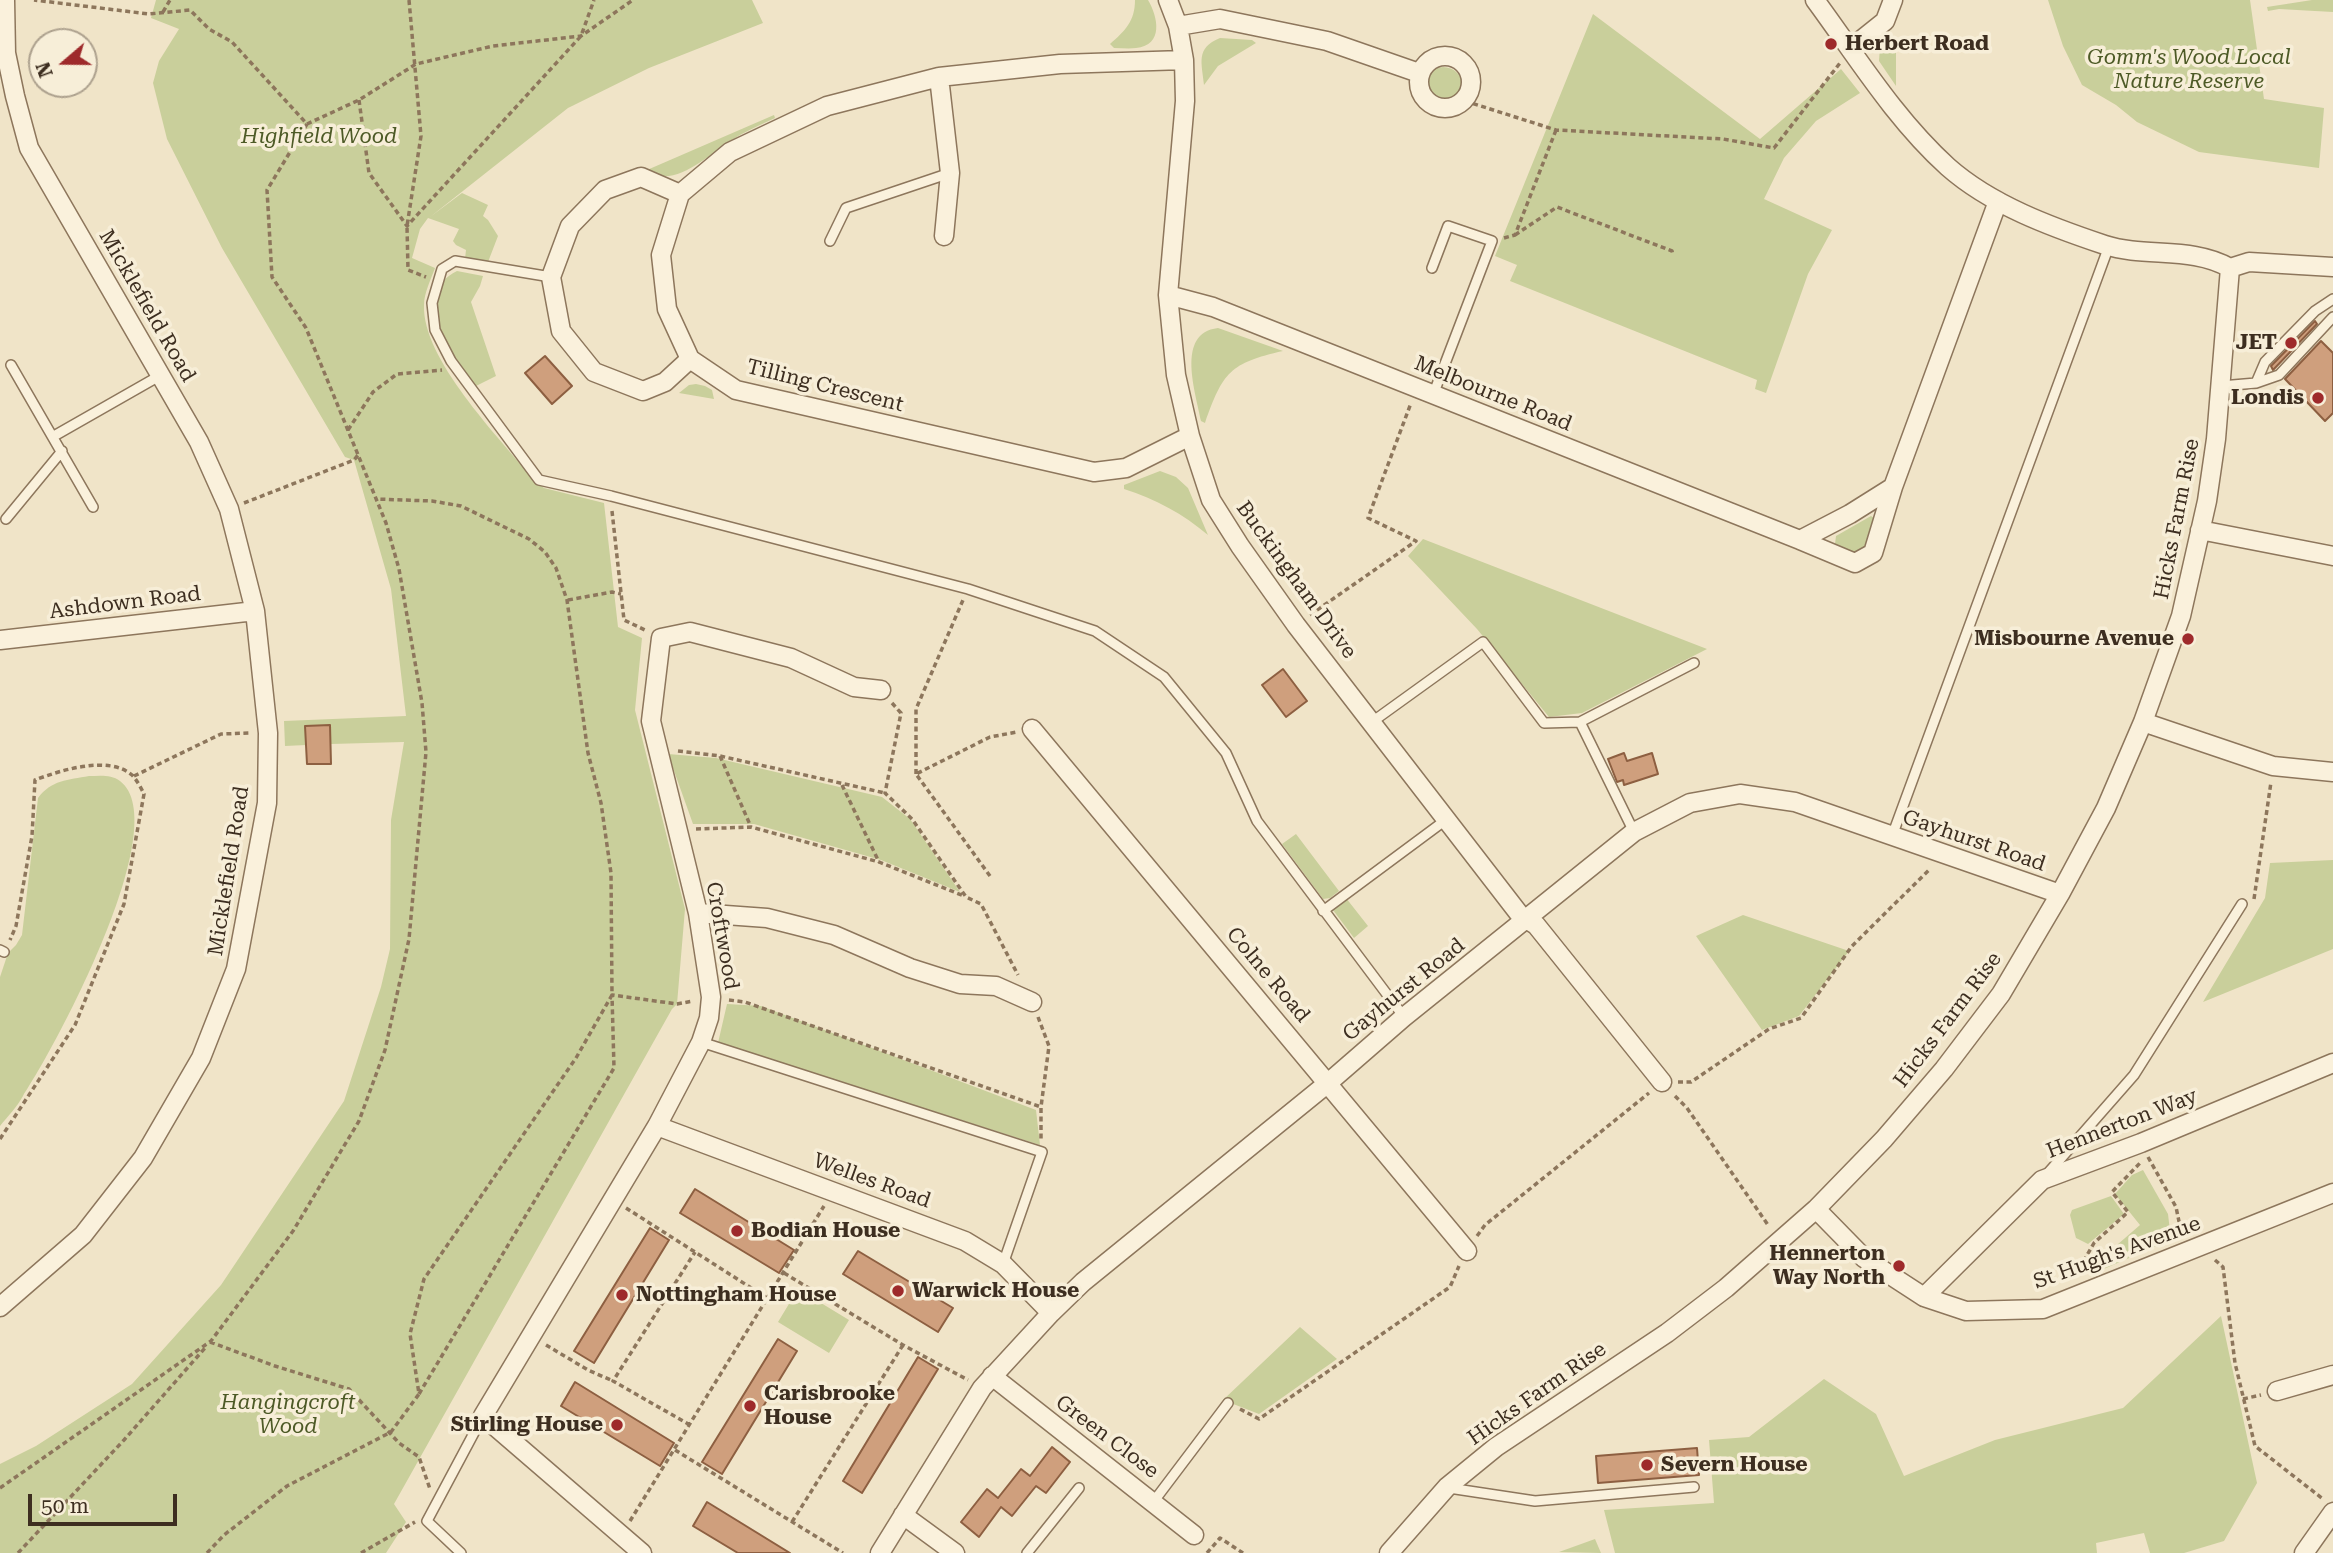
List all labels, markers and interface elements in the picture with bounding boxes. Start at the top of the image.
north arrow [28,28,98,98]
place label: Herbert Road [1845,31,1989,57]
marker: Herbert Road [1823,36,1839,52]
park label: Gomm's Wood Local Nature Reserve [2087,45,2291,95]
text: N [31,59,58,80]
park label: Highfield Wood [241,124,397,150]
street label: Micklefield Road [93,225,201,387]
place label: JET [2236,330,2277,356]
marker: JET [2283,335,2299,351]
street label: Melbourne Road [1411,351,1575,437]
street label: Tilling Crescent [744,354,906,418]
place label: Londis [2231,385,2304,411]
marker: Londis [2310,390,2326,406]
street label: Hicks Farm Rise [2149,437,2205,601]
street label: Buckingham Drive [1230,496,1362,664]
street label: Ashdown Road [48,581,202,625]
place label: Misbourne Avenue [1974,626,2174,652]
marker: Misbourne Avenue [2180,631,2196,647]
street label: Micklefield Road [203,784,255,958]
street label: Gayhurst Road [1899,805,2049,877]
street label: Croftwood [700,880,744,992]
street label: Colne Road [1221,922,1315,1028]
street label: Gayhurst Road [1338,933,1470,1047]
street label: Hicks Farm Rise [1889,947,2007,1093]
street label: Hennerton Way [2043,1084,2201,1164]
street label: Welles Road [810,1148,934,1214]
street label: St Hugh's Avenue [2030,1211,2204,1295]
place label: Bodian House [751,1218,900,1244]
marker: Bodian House [729,1223,745,1239]
place label: Hennerton Way North [1769,1241,1885,1291]
marker: Hennerton Way North [1891,1258,1907,1274]
place label: Warwick House [912,1278,1079,1304]
place label: Nottingham House [636,1282,837,1308]
marker: Warwick House [890,1283,906,1299]
marker: Nottingham House [614,1287,630,1303]
street label: Hicks Farm Rise [1463,1337,1611,1451]
place label: Carisbrooke House [764,1381,895,1431]
park label: Hangingcroft Wood [220,1390,356,1440]
street label: Green Close [1050,1390,1164,1484]
marker: Carisbrooke House [742,1398,758,1414]
place label: Stirling House [451,1412,603,1438]
marker: Stirling House [609,1417,625,1433]
place label: Severn House [1661,1452,1808,1478]
marker: Severn House [1639,1457,1655,1473]
scale bar [32,1480,180,1524]
text: 50 m [41,1494,89,1518]

